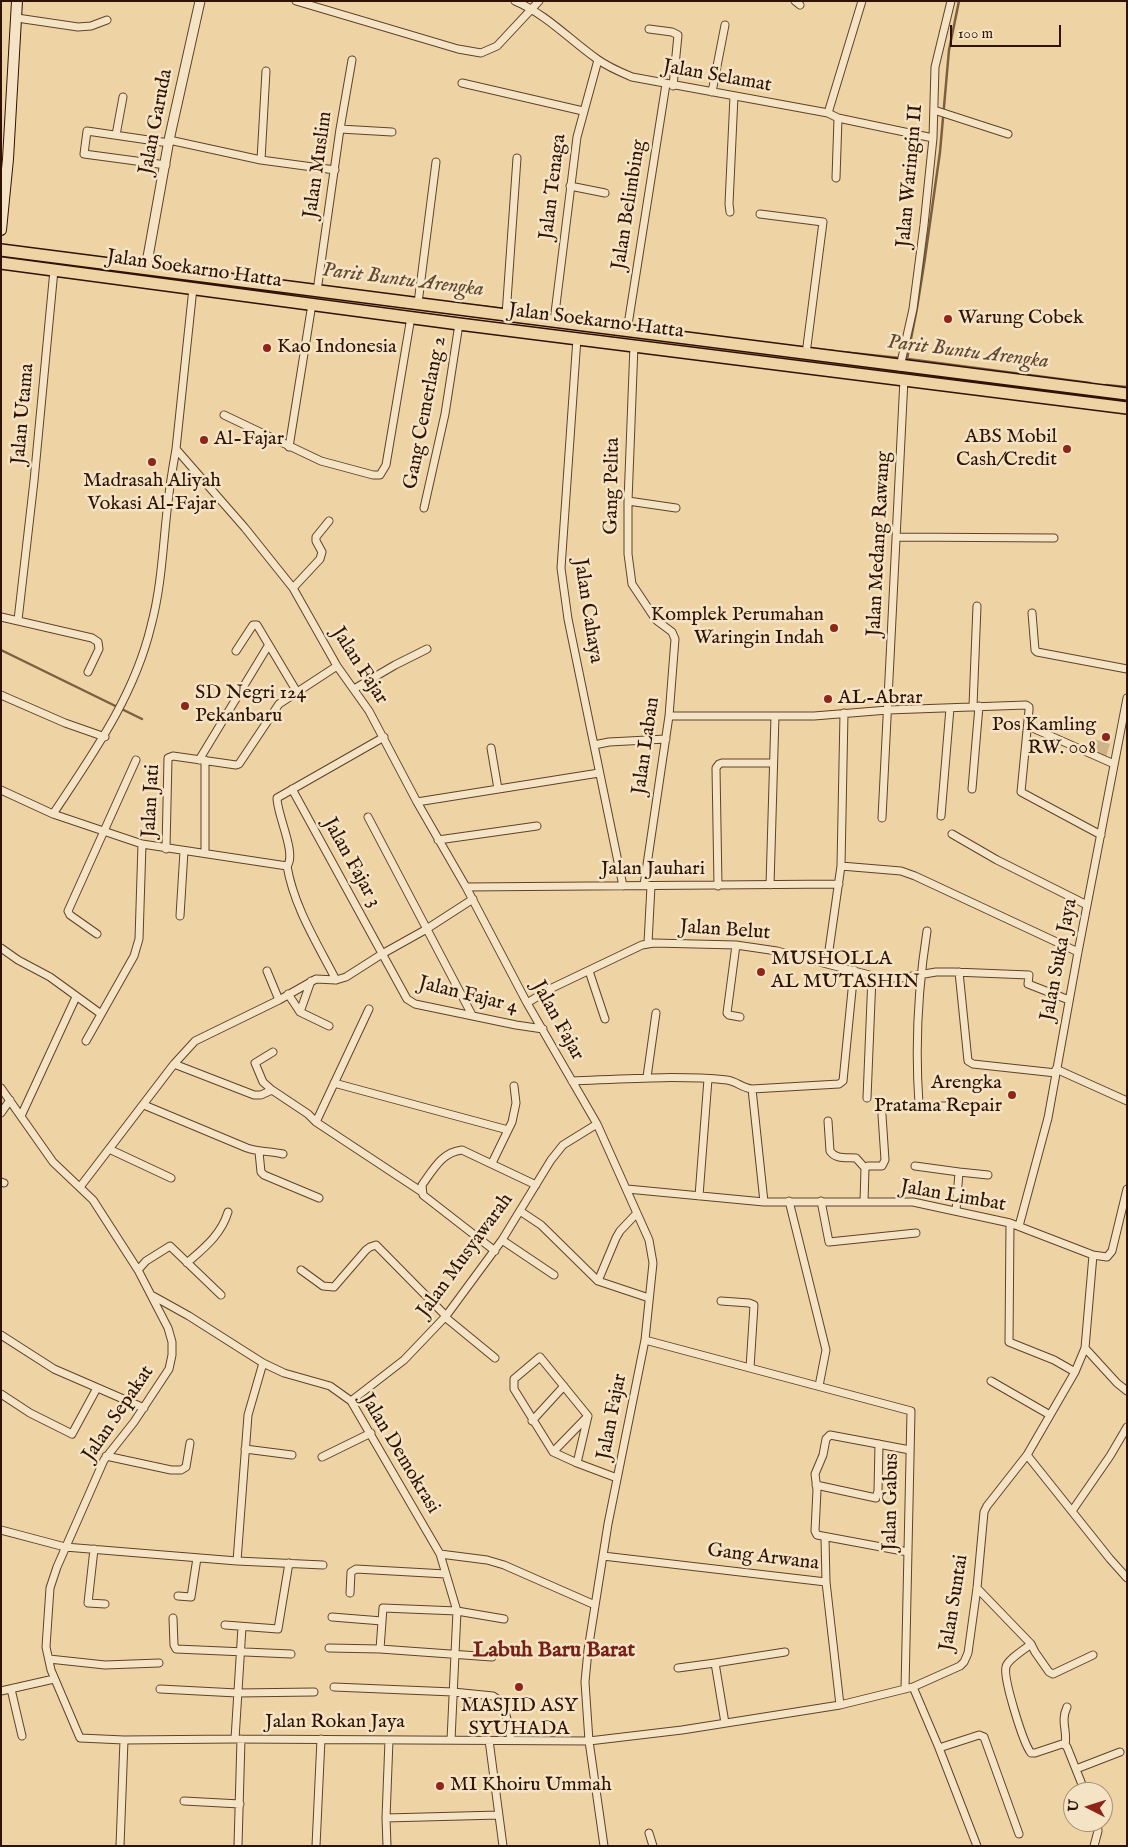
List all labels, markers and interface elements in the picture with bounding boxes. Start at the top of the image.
scale bar [953,15,1064,47]
text: 100 m [958,24,993,43]
street label: Jalan Selamat [661,56,773,98]
street label: Jalan Garuda [135,67,179,177]
street label: Jalan Waringin II [893,103,929,249]
street label: Jalan Muslim [300,110,338,220]
street label: Jalan Tenaga [536,133,572,241]
street label: Jalan Belimbing [608,138,652,272]
street label: Jalan Soekarno Hatta [105,246,283,294]
water label: Parit Buntu Arengka [321,259,485,303]
street label: Jalan Soekarno Hatta [507,299,685,345]
place label: Warung Cobek [958,307,1084,331]
marker: Warung Cobek [942,313,954,325]
water label: Parit Buntu Arengka [886,331,1050,375]
street label: Gang Cemerlang 2 [399,335,453,491]
place label: Kao Indonesia [277,336,397,360]
marker: Kao Indonesia [261,342,273,354]
street label: Jalan Utama [8,362,40,466]
place label: ABS Mobil Cash/Credit [956,426,1057,473]
place label: Al-Fajar [214,428,284,452]
marker: Al-Fajar [198,434,210,446]
street label: Gang Pelita [600,437,626,535]
marker: ABS Mobil Cash/Credit [1061,443,1073,455]
street label: Jalan Medang Rawang [863,451,897,637]
marker: Madrasah Aliyah Vokasi Al-Fajar [146,456,158,468]
place label: Madrasah Aliyah Vokasi Al-Fajar [83,470,221,517]
street label: Jalan Cahaya [567,557,607,665]
place label: Komplek Perumahan Waringin Indah [651,604,824,651]
marker: Komplek Perumahan Waringin Indah [828,622,840,634]
street label: Jalan Fajar [325,623,393,709]
place label: SD Negri 124 Pekanbaru [195,682,306,729]
place label: AL-Abrar [838,687,922,711]
marker: AL-Abrar [822,693,834,705]
street label: Jalan Laban [628,696,666,796]
marker: SD Negri 124 Pekanbaru [179,700,191,712]
place label: Pos Kamling RW. 008 [992,714,1096,761]
marker: Pos Kamling RW. 008 [1100,731,1112,743]
street label: Jalan Jati [138,763,166,839]
street label: Jalan Fajar 3 [316,814,386,912]
street label: Jalan Jauhari [601,858,705,882]
street label: Jalan Suka Jaya [1036,897,1084,1023]
street label: Jalan Belut [679,916,771,946]
place label: MUSHOLLA AL MUTASHIN [771,948,920,995]
marker: MUSHOLLA AL MUTASHIN [755,966,767,978]
street label: Jalan Fajar 4 [416,972,520,1020]
street label: Jalan Fajar [525,977,589,1065]
place label: Arengka Pratama Repair [874,1072,1002,1119]
marker: Arengka Pratama Repair [1006,1089,1018,1101]
street label: Jalan Limbat [898,1176,1008,1218]
street label: Jalan Musyawarah [413,1189,519,1323]
street label: Jalan Sepakat [78,1361,160,1467]
street label: Jalan Fajar [593,1372,633,1462]
street label: Jalan Demokrasi [354,1390,444,1518]
street label: Jalan Gabus [879,1453,905,1551]
street label: Gang Arwana [706,1539,820,1577]
street label: Jalan Suntai [936,1553,974,1653]
district label: Labuh Baru Barat [473,1638,635,1664]
marker: MASJID ASY SYUHADA [513,1681,525,1693]
place label: MASJID ASY SYUHADA [460,1695,578,1742]
street label: Jalan Rokan Jaya [265,1711,405,1735]
place label: MI Khoiru Ummah [450,1774,612,1798]
marker: MI Khoiru Ummah [434,1780,446,1792]
north arrow [1063,1782,1113,1832]
text: U [1065,1799,1084,1812]

